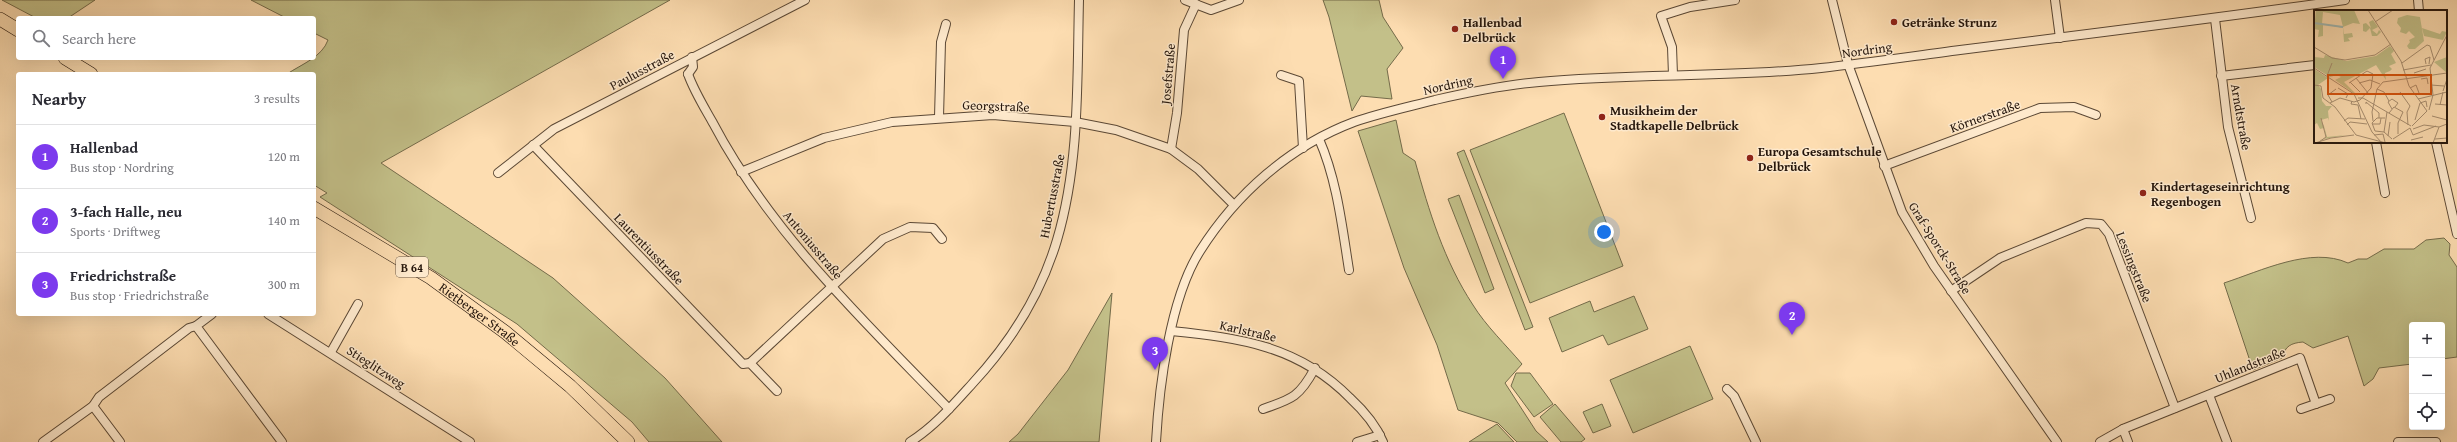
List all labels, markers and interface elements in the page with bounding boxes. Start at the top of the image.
inset map [2314,10,2447,143]
place label: Hallenbad Delbrück [1463,13,1523,47]
place label: Getränke Strunz [1902,13,1997,32]
search box [16,16,316,60]
marker: Getränke Strunz [1889,17,1899,27]
marker: Hallenbad Delbrück [1450,24,1460,34]
icon: search [30,27,52,49]
text: Search here [62,28,136,49]
street label: Nordring [1841,37,1894,63]
street label: Josefstraße [1156,43,1180,107]
street label: Paulusstraße [606,45,678,95]
pin: 1 [1490,46,1516,79]
street label: Nordring [1421,70,1475,100]
street label: Arndtstraße [2226,82,2256,152]
text: Nearby [32,86,86,111]
text: 3 results [254,89,300,108]
street label: Georgstraße [962,95,1030,117]
street label: Körnerstraße [1947,95,2023,137]
place label: Musikheim der Stadtkapelle Delbrück [1610,101,1739,135]
marker: Musikheim der Stadtkapelle Delbrück [1597,112,1607,122]
text: Hallenbad [70,137,138,158]
place label: Europa Gesamtschule Delbrück [1758,142,1882,176]
text: 1 [42,147,48,166]
text: 120 m [268,147,300,166]
street label: Hubertusstraße [1035,152,1069,240]
marker: Europa Gesamtschule Delbrück [1745,153,1755,163]
text: Bus stop · Nordring [70,158,174,177]
place label: Kindertageseinrichtung Regenbogen [2151,177,2290,211]
marker: Kindertageseinrichtung Regenbogen [2138,188,2148,198]
street label: Graf-Sporck-Straße [1904,198,1976,298]
text: 3-fach Halle, neu [70,201,182,222]
street label: Antoniusstraße [779,207,847,283]
street label: Laurentiusstraße [610,209,688,289]
text: 2 [42,211,48,230]
text: 140 m [268,211,300,230]
text: Sports · Driftweg [70,222,160,241]
your location [1594,222,1614,242]
street label: Lessingstraße [2111,229,2157,305]
road number: B 64 [396,257,428,277]
text: Friedrichstraße [70,265,176,286]
text: 3 [42,275,48,294]
text: 300 m [268,275,300,294]
street label: Rietberger Straße [435,278,525,351]
text: Bus stop · Friedrichstraße [70,286,209,305]
pin: 2 [1779,302,1805,335]
street label: Karlstraße [1218,315,1278,347]
map controls [2409,322,2445,430]
button: + [2409,322,2445,358]
pin: 3 [1142,337,1168,370]
street label: Stieglitzweg [343,341,409,393]
street label: Uhlandstraße [2212,342,2288,388]
button: − [2409,358,2445,394]
button: locate [2409,394,2445,430]

